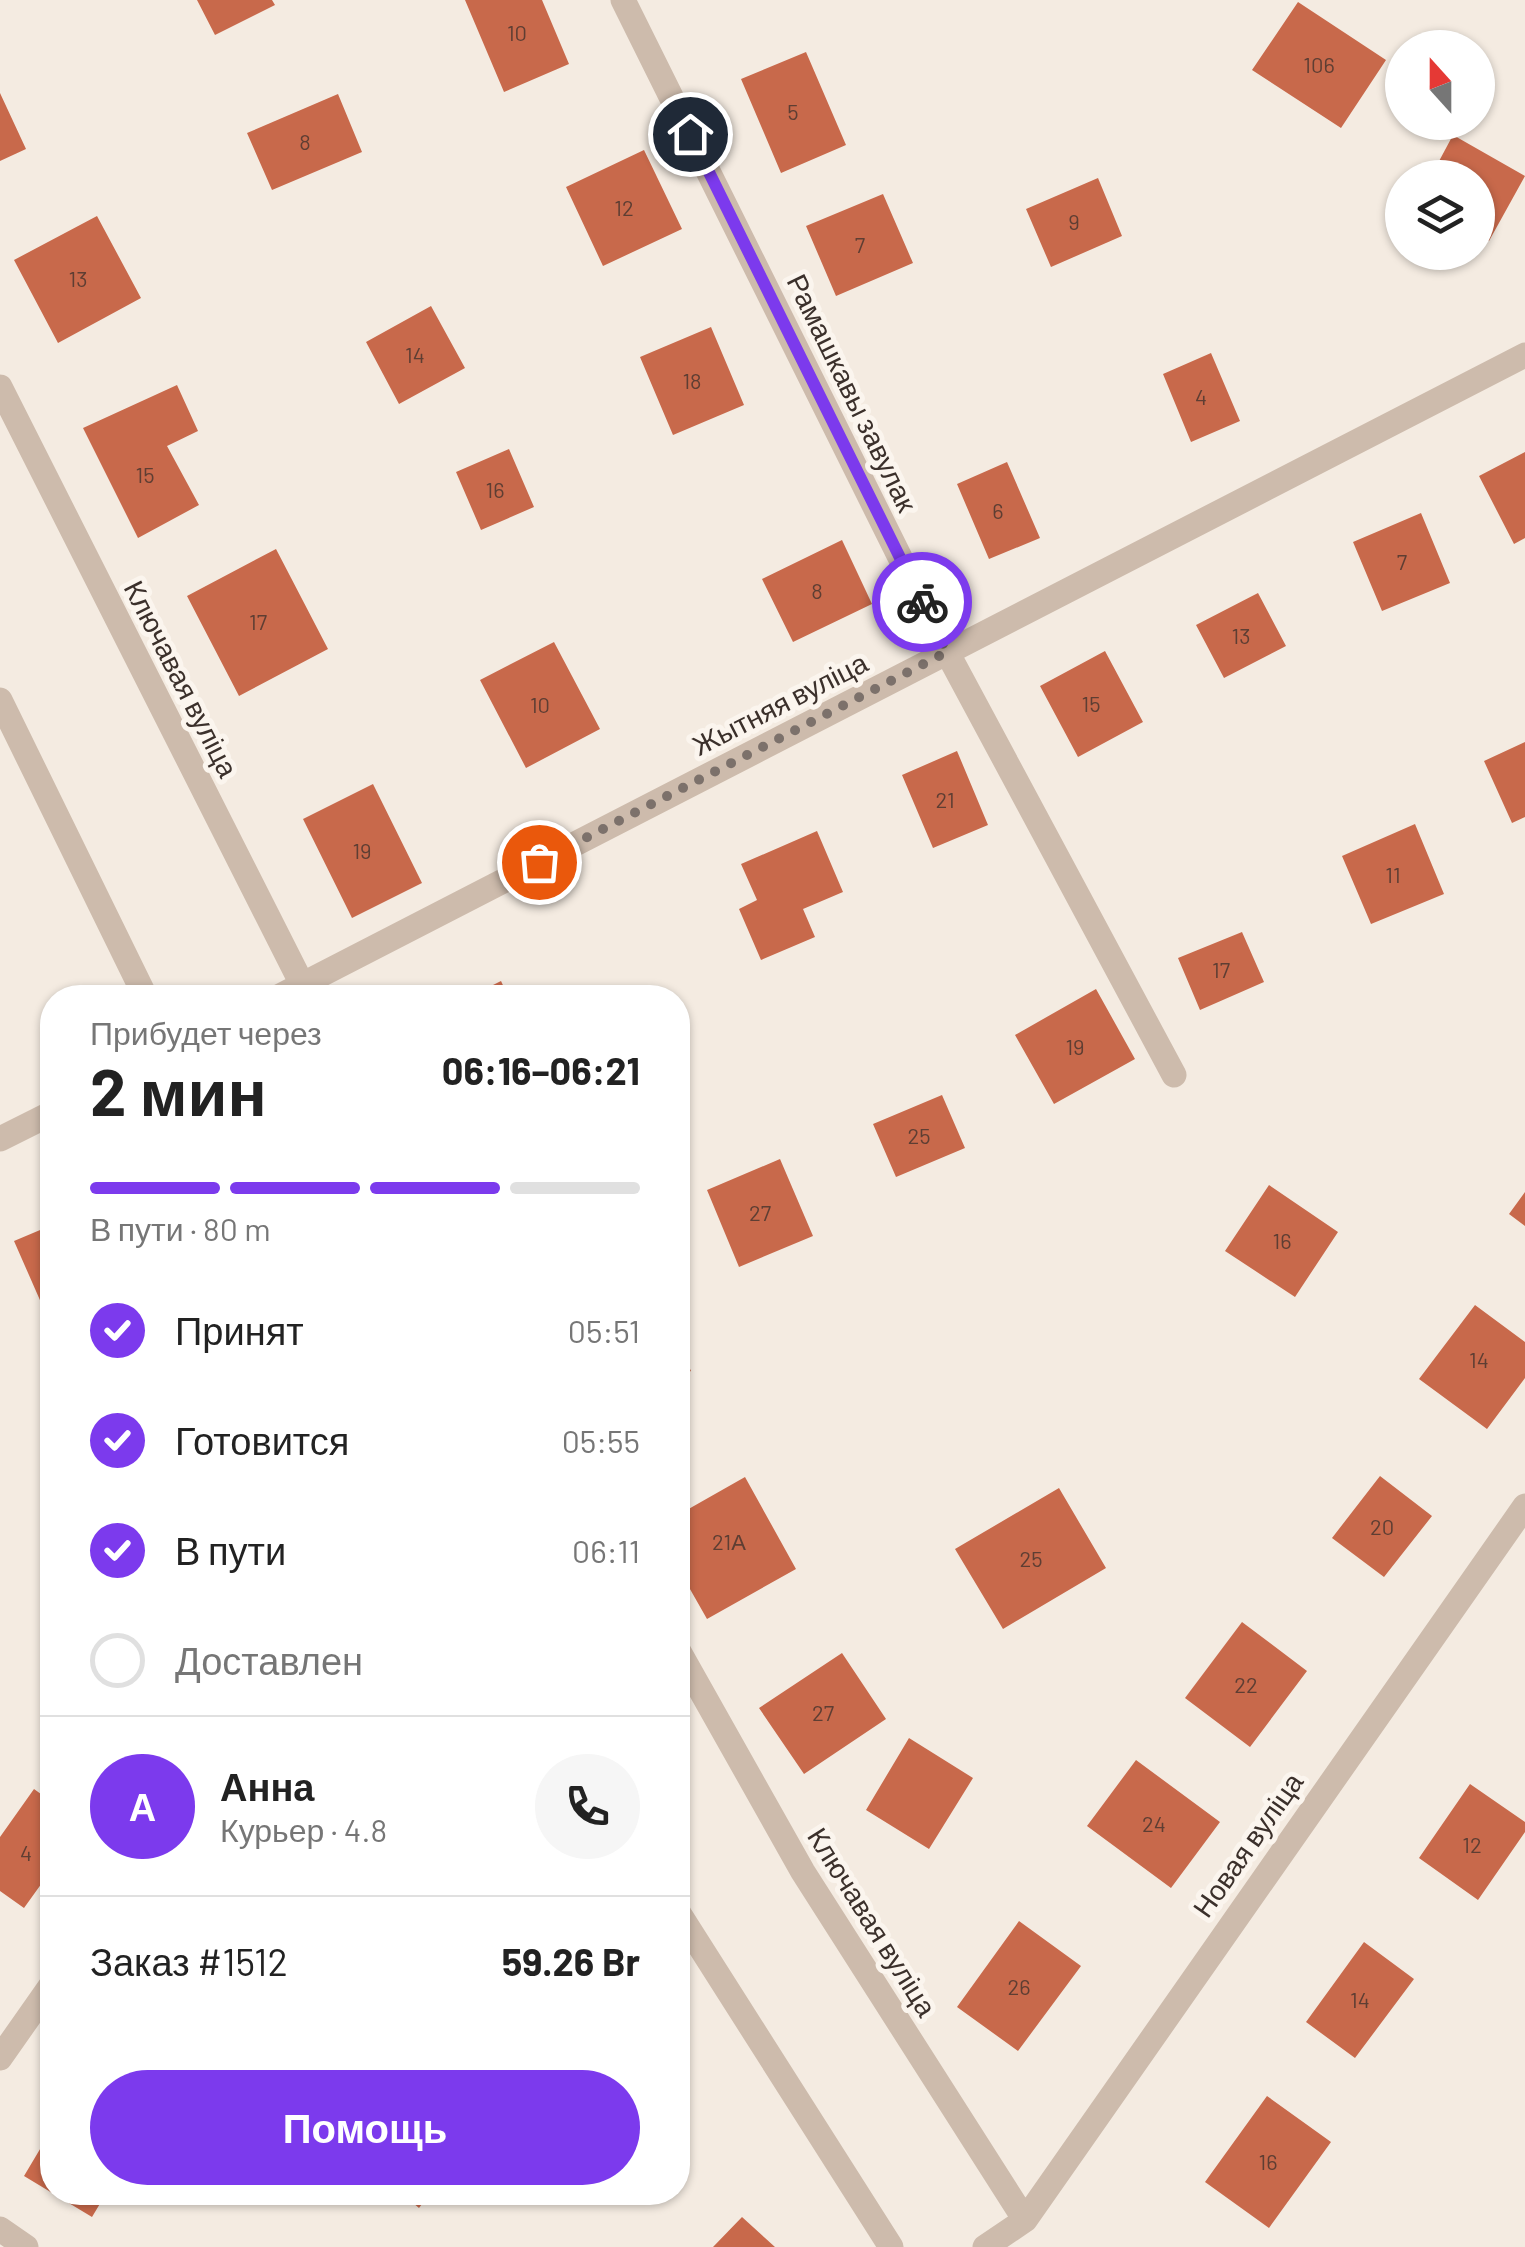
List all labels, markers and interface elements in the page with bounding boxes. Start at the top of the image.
house number: 10 [507,19,527,45]
north arrow [1385,30,1495,140]
map controls [1385,30,1495,270]
house number: 106 [1303,51,1335,77]
pin [648,92,733,177]
house number: 5 [787,98,799,124]
icon: home [663,107,718,162]
house number: 8 [299,128,311,154]
button: layers [1385,160,1495,270]
house number: 12 [614,194,634,220]
house number: 9 [1068,208,1080,234]
house number: 7 [855,231,865,257]
house number: 13 [68,265,88,291]
street label: Рамашкавы завулак [781,268,925,517]
house number: 14 [405,341,425,367]
house number: 18 [682,367,702,393]
house number: 4 [1195,383,1207,409]
house number: 15 [135,461,155,487]
house number: 16 [485,476,505,502]
house number: 6 [992,497,1004,523]
house number: 7 [1397,548,1407,574]
courier [872,552,972,652]
street label: Ключавая вуліца [118,575,246,783]
icon: bike [895,575,950,630]
house number: 8 [811,577,823,603]
house number: 17 [249,608,267,634]
house number: 13 [1231,622,1251,648]
street label: Жытняя вуліца [686,644,873,762]
house number: 15 [1081,690,1101,716]
house number: 10 [530,691,550,717]
house number: 21 [935,786,955,812]
pin [497,820,582,905]
icon: bag [512,835,567,890]
house number: 19 [352,837,372,863]
house number: 11 [1385,861,1401,887]
house number: 17 [1212,956,1230,982]
text: Прибудет через [90,1013,322,1051]
house number: 19 [1065,1033,1085,1059]
text: 06:16–06:21 [442,1047,640,1093]
text: 2 мин [90,1051,267,1129]
house number: 25 [907,1122,931,1148]
house number: 27 [749,1199,771,1225]
text: В пути · 80 m [90,1209,271,1247]
house number: 16 [1272,1227,1292,1253]
icon: check [90,1303,145,1358]
text: Принят [175,1307,304,1353]
text: 05:51 [568,1311,640,1349]
house number: 14 [1469,1346,1489,1372]
icon: check [90,1413,145,1468]
text: Готовится [175,1417,349,1463]
text: 05:55 [562,1421,640,1459]
house number: 20 [1370,1513,1394,1539]
icon: check [90,1523,145,1578]
text: В пути [175,1527,286,1573]
house number: 21А [712,1528,746,1554]
text: 06:11 [572,1531,640,1569]
house number: 25 [1019,1545,1043,1571]
text: Доставлен [175,1637,363,1683]
house number: 22 [1234,1671,1258,1697]
house number: 27 [812,1699,834,1725]
button: phone [535,1754,640,1859]
text: Анна [220,1763,314,1809]
street label: Новая вуліца [1185,1765,1310,1923]
text: А [129,1783,156,1829]
text: Курьер · 4.8 [220,1810,387,1848]
house number: 24 [1142,1810,1166,1836]
street label: Ключавая вуліца [801,1821,945,2022]
house number: 12 [1462,1831,1482,1857]
house number: 4 [20,1839,32,1865]
text: Заказ #1512 [90,1938,288,1984]
text: 59.26 Br [502,1938,640,1984]
house number: 26 [1007,1973,1031,1999]
house number: 14 [1350,1986,1370,2012]
button: Помощь [90,2070,640,2185]
house number: 16 [1258,2148,1278,2174]

